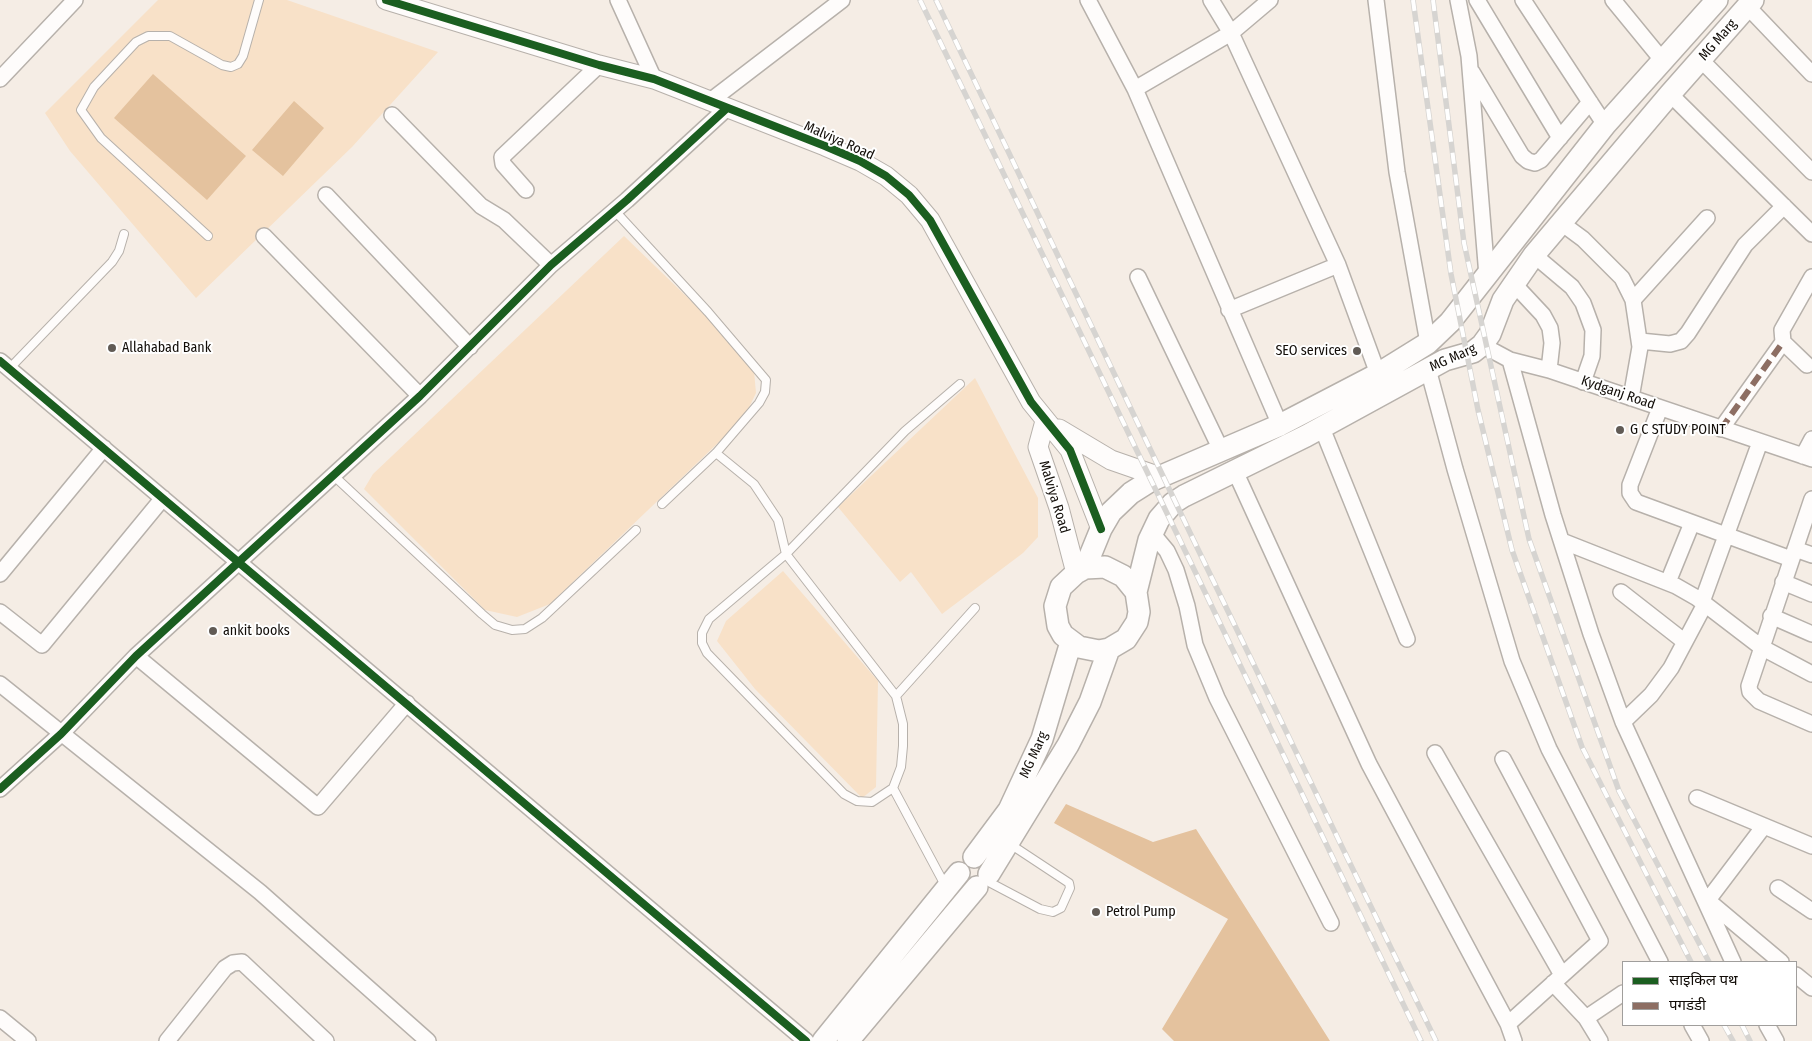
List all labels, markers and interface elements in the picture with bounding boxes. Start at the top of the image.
street label: MG Marg [1696,16,1740,64]
street label: Malviya Road [801,118,877,164]
place label: Allahabad Bank [122,340,211,356]
street label: MG Marg [1427,340,1479,376]
marker: Allahabad Bank [106,342,118,354]
place label: SEO services [1275,343,1347,359]
marker: SEO services [1351,345,1363,357]
street label: Kydganj Road [1579,372,1657,414]
place label: G C STUDY POINT [1630,422,1726,438]
marker: G C STUDY POINT [1614,424,1626,436]
street label: Malviya Road [1035,459,1073,535]
place label: ankit books [223,623,290,639]
marker: ankit books [207,625,219,637]
street label: MG Marg [1016,729,1052,781]
place label: Petrol Pump [1106,904,1176,920]
marker: Petrol Pump [1090,906,1102,918]
legend [1622,961,1797,1026]
text: साइकिल पथ [1669,971,1738,989]
text: पगडंडी [1669,996,1706,1014]

